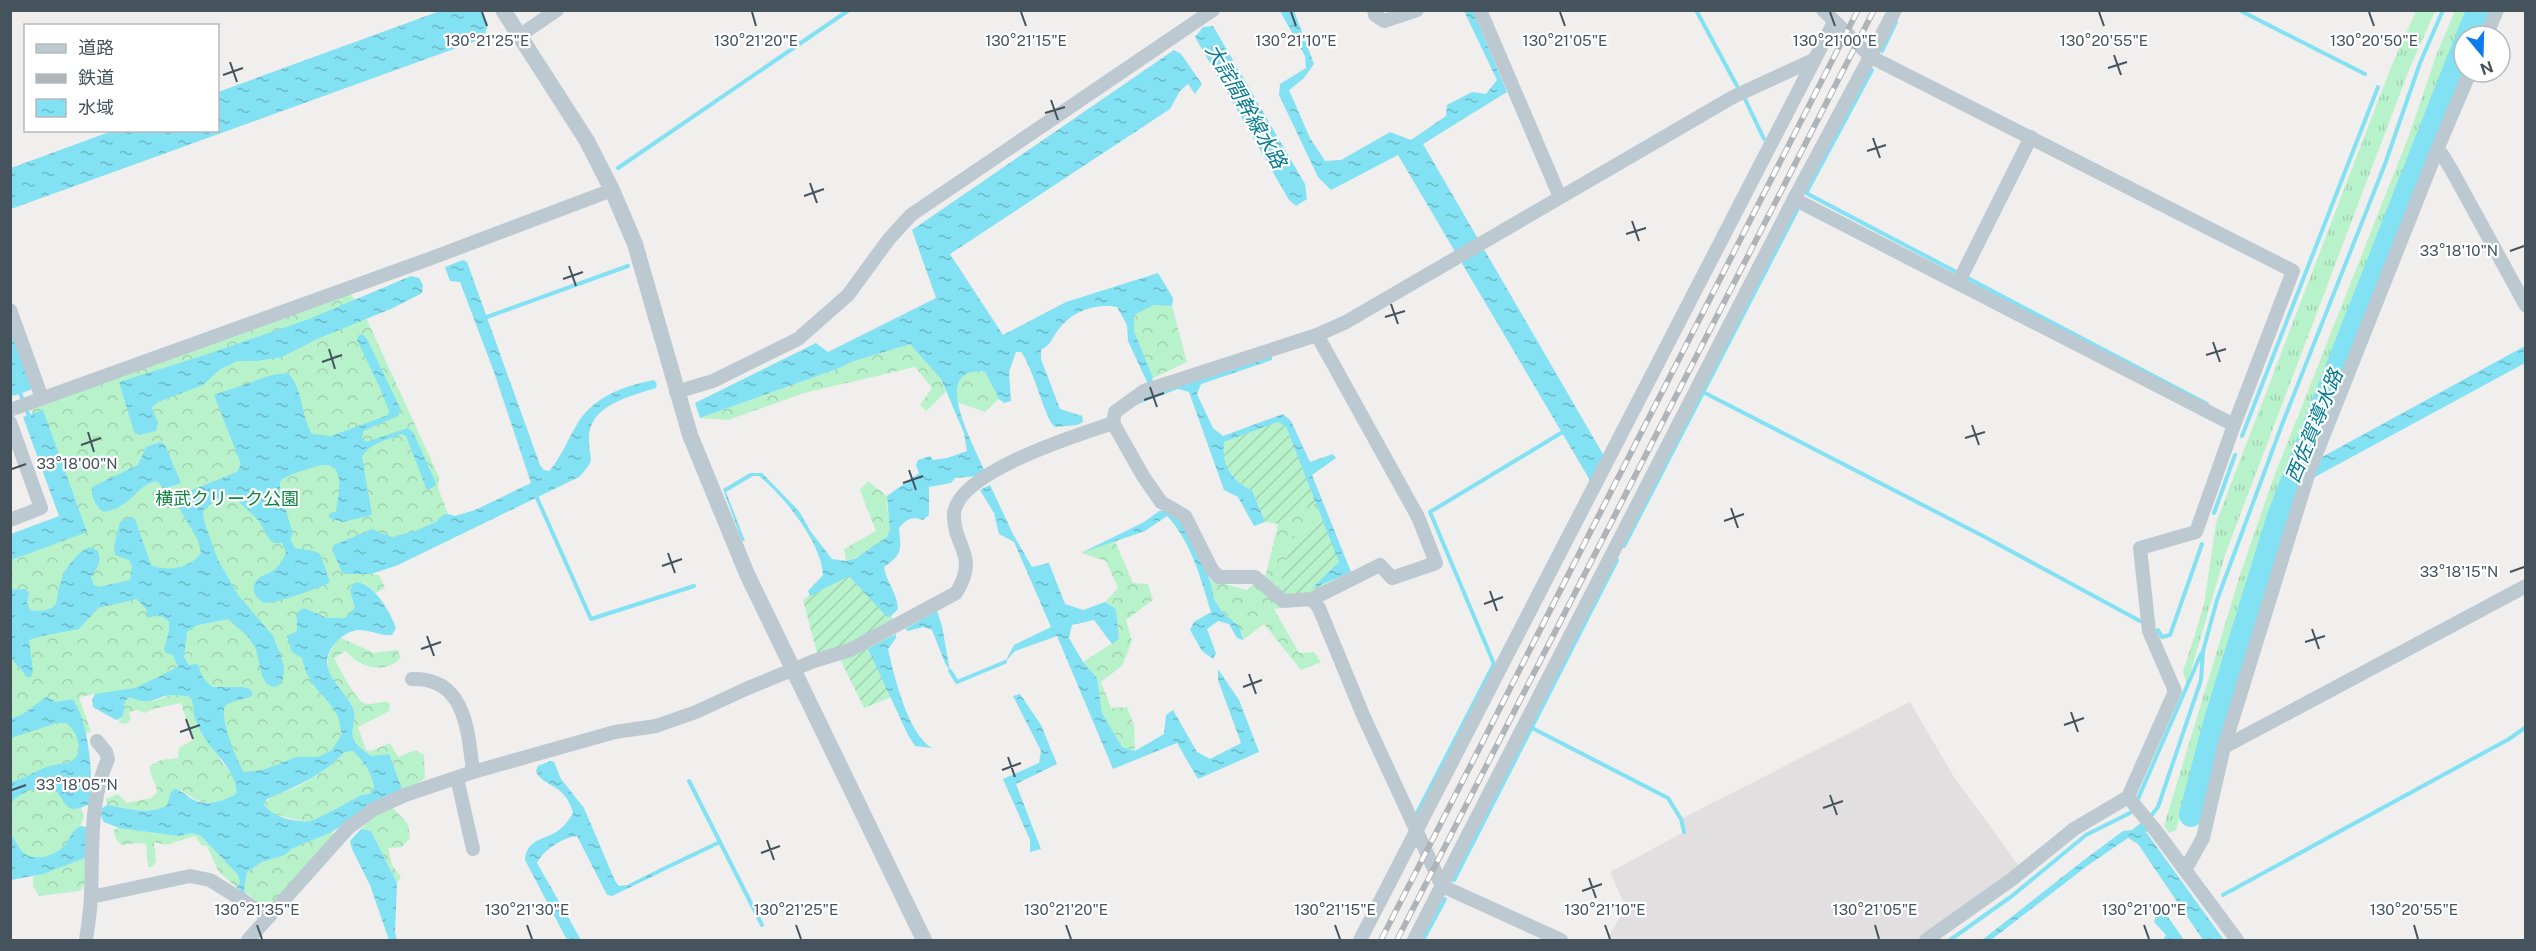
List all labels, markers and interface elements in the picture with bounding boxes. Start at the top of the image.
legend [24,24,219,132]
north arrow [2452,24,2512,84]
text: 130°21'25"E [445,32,529,49]
text: 130°21'20"E [714,32,798,49]
text: 130°21'15"E [985,32,1067,49]
text: 130°21'10"E [1255,32,1337,49]
text: 130°21'05"E [1523,32,1607,49]
text: 130°21'00"E [1793,32,1877,49]
text: 130°20'55"E [2060,32,2148,49]
text: 130°20'50"E [2330,32,2418,49]
text: 道路 [78,37,114,58]
water label: 大詫間幹線水路 [1201,39,1292,174]
text: N [2478,57,2496,79]
text: 鉄道 [78,67,114,88]
text: 水域 [78,97,114,118]
text: 33°18'10"N [2420,242,2498,259]
water label: 西佐賀導水路 [2280,364,2348,486]
text: 33°18'00"N [36,455,118,472]
park label: 横武クリーク公園 [155,488,299,509]
text: 33°18'15"N [2420,563,2498,580]
text: 33°18'05"N [36,776,118,793]
text: 130°21'35"E [214,901,300,918]
text: 130°21'30"E [485,901,569,918]
text: 130°21'25"E [754,901,838,918]
text: 130°21'20"E [1024,901,1108,918]
text: 130°21'15"E [1294,901,1376,918]
text: 130°21'10"E [1564,901,1646,918]
text: 130°21'05"E [1833,901,1917,918]
text: 130°21'00"E [2102,901,2186,918]
text: 130°20'55"E [2370,901,2458,918]

